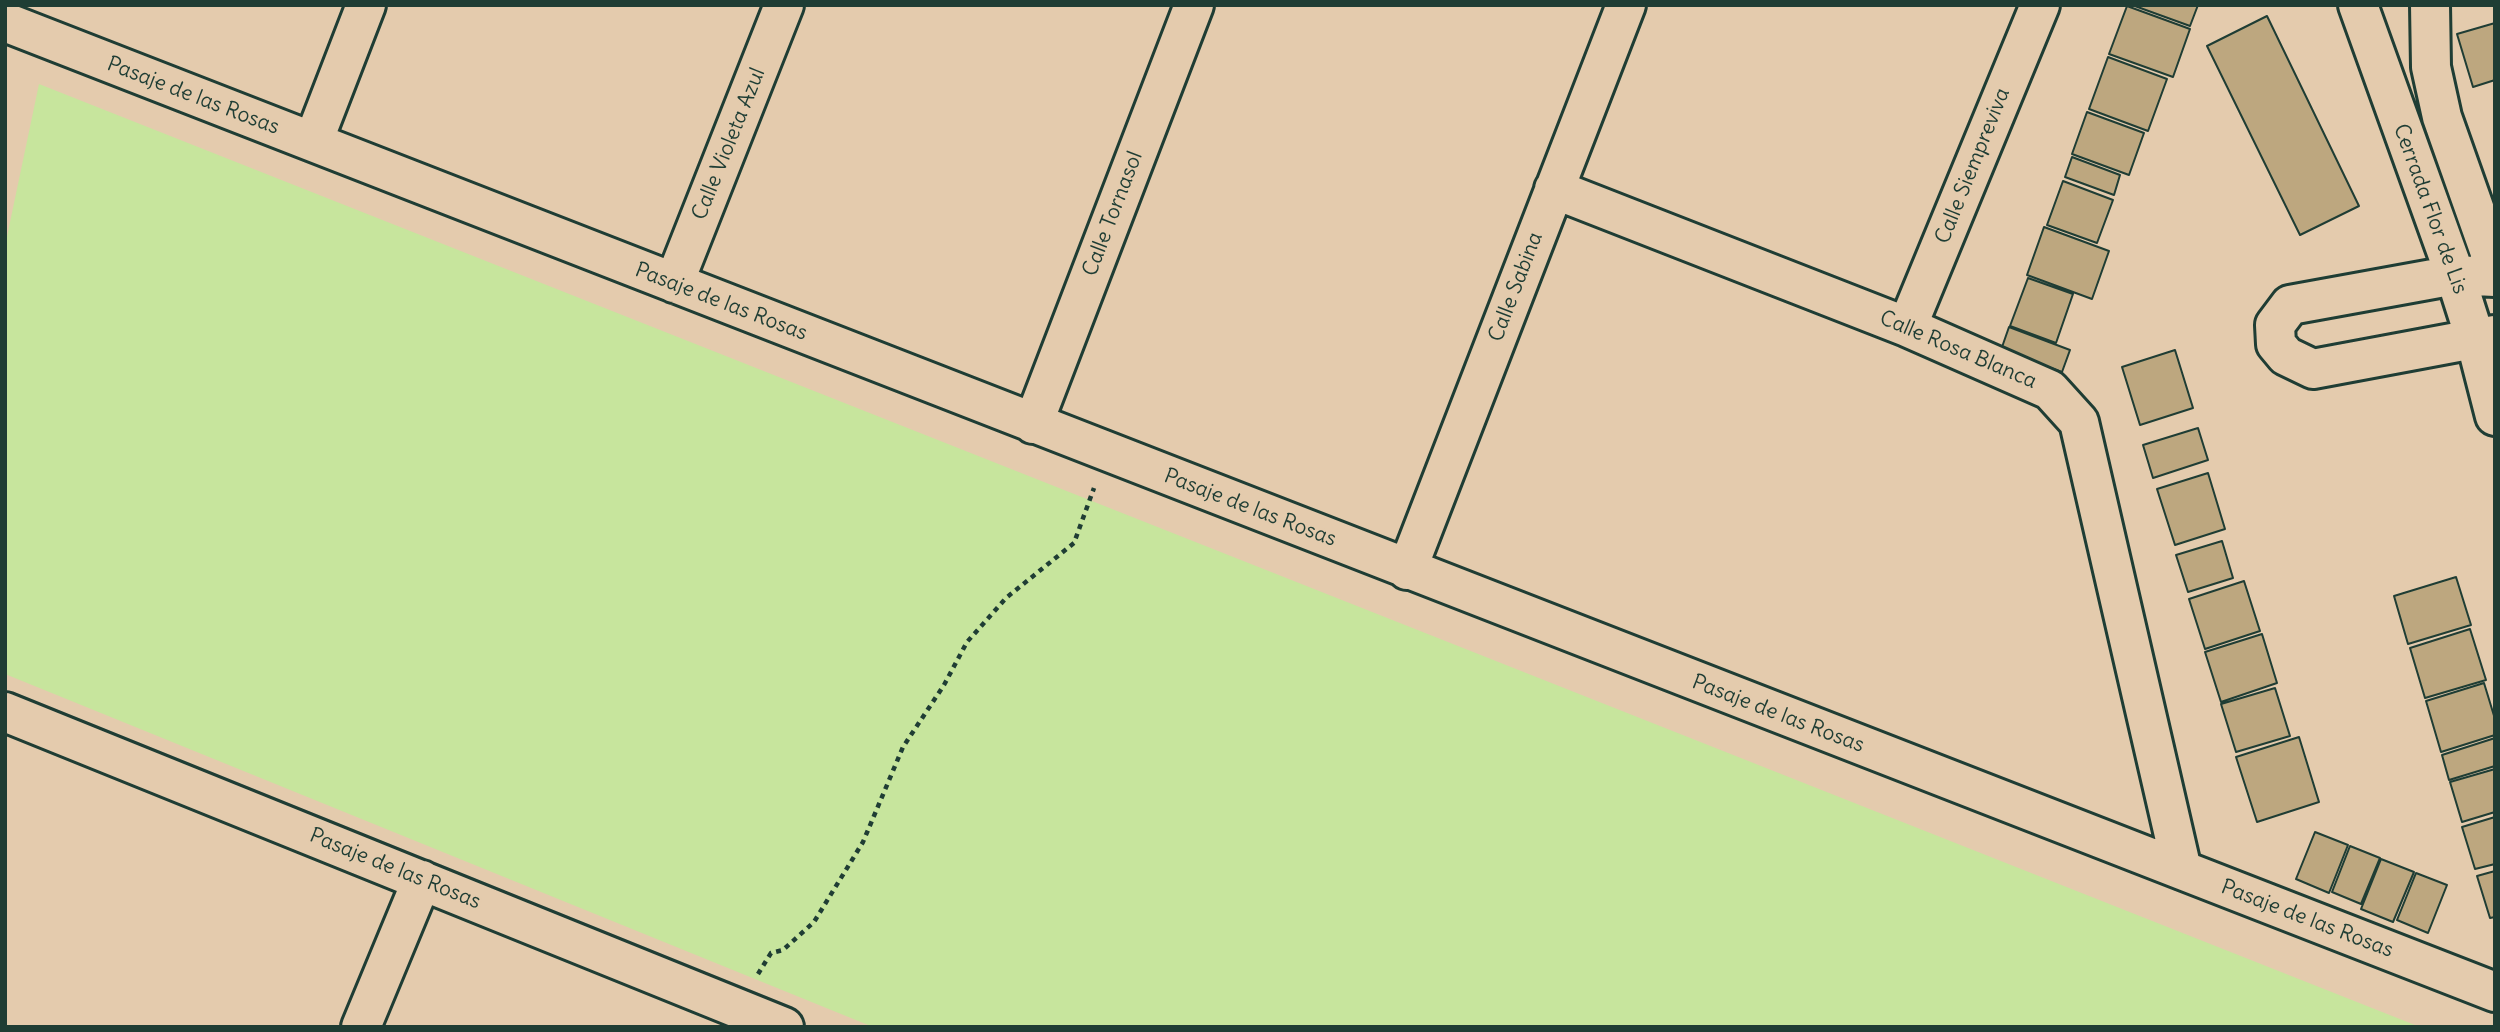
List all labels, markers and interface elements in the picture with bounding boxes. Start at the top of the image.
street label: Pasaje de las Rosas [103,52,283,140]
street label: Calle Violeta Azul [687,64,771,224]
street label: Calle Siempreviva [1930,84,2016,248]
street label: Cerrada Flor de Lis [2388,121,2472,297]
street label: Calle Tornasol [1078,148,1148,280]
street label: Calle Sabina [1484,229,1548,345]
street label: Pasaje de las Rosas [631,258,811,346]
street label: Calle Rosa Blanca [1876,306,2040,394]
street label: Pasaje de las Rosas [1160,464,1340,552]
street label: Pasaje de las Rosas [1688,670,1868,758]
street label: Pasaje de las Rosas [306,823,484,915]
street label: Pasaje de las Rosas [2217,875,2397,963]

